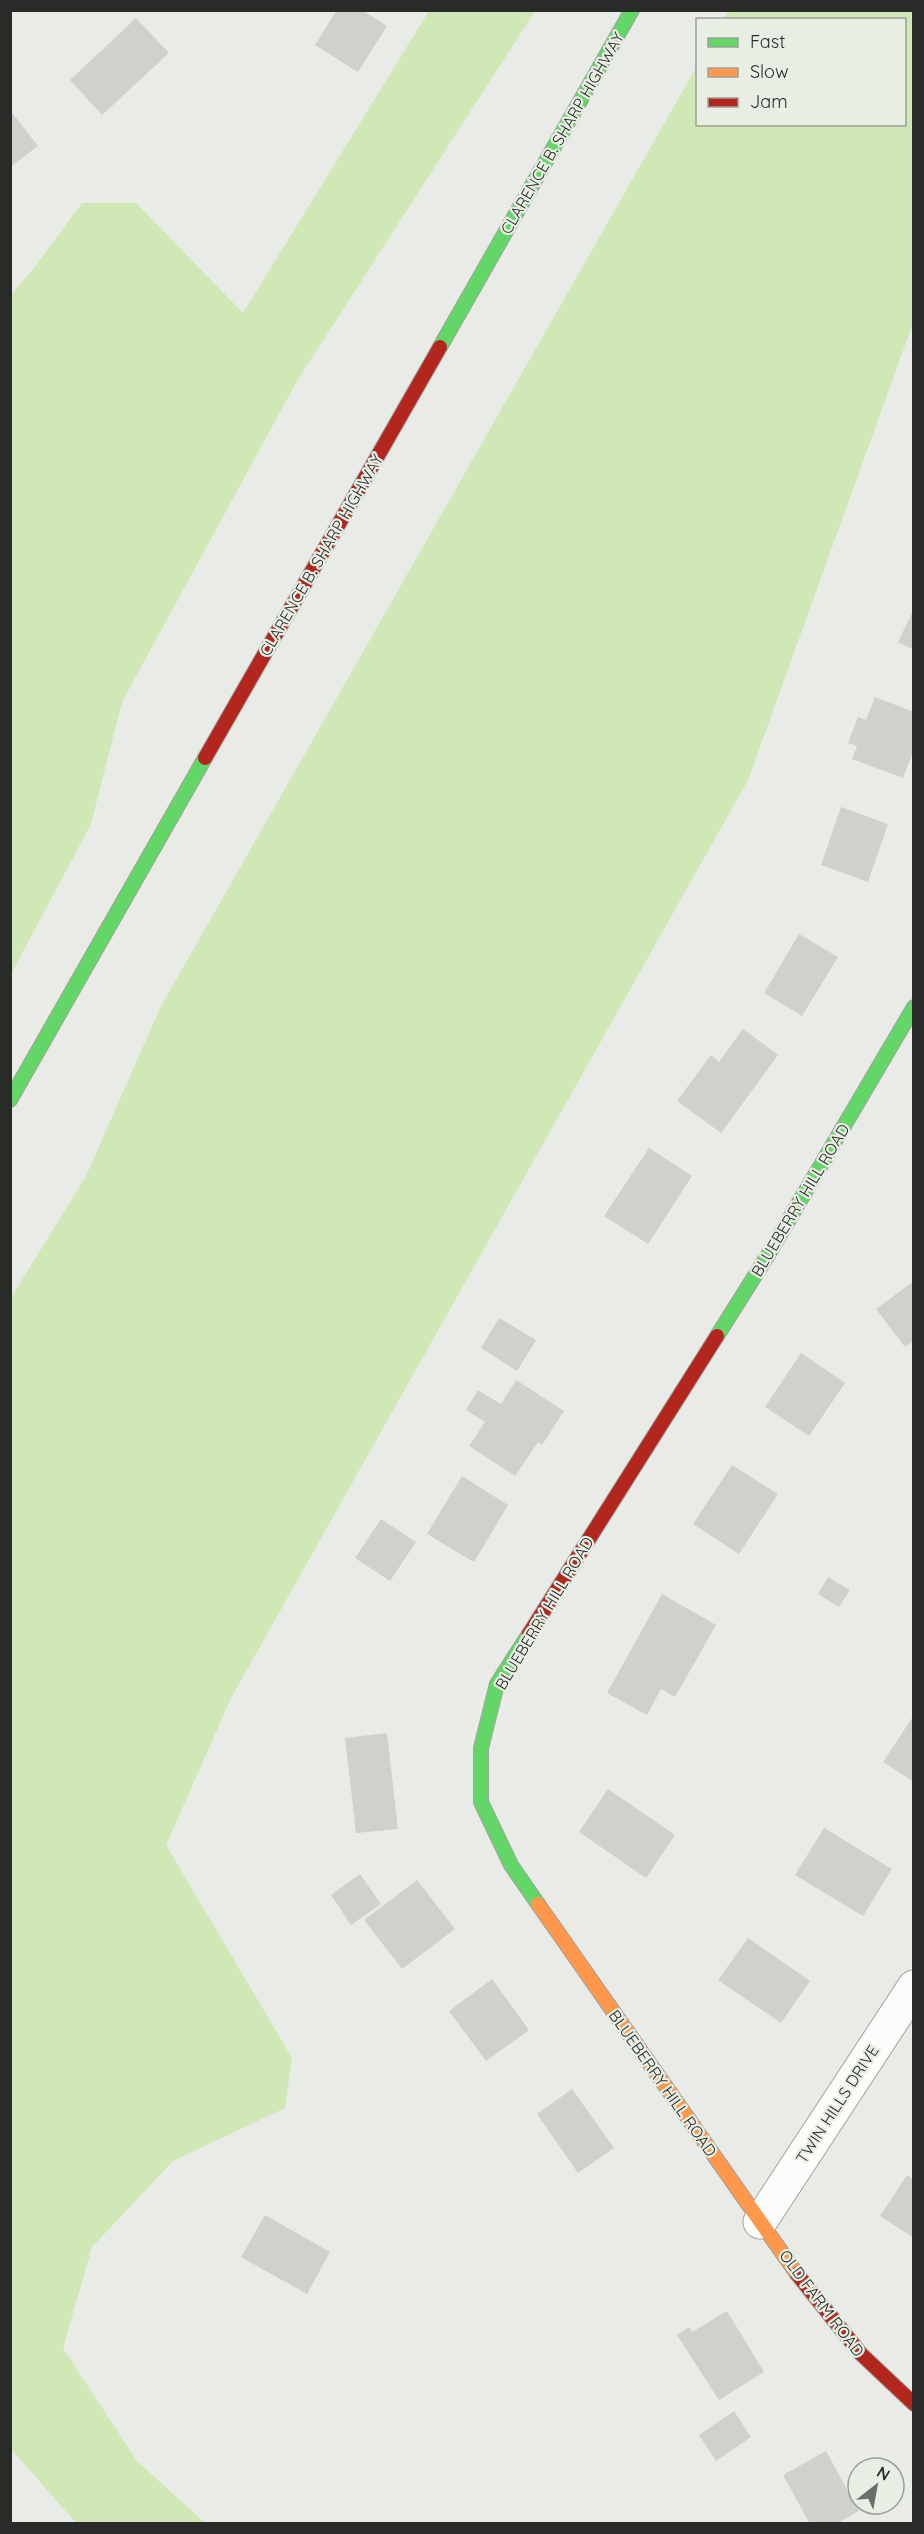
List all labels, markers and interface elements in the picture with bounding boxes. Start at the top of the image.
legend [696,18,906,126]
street label: CLARENCE B. SHARP HIGHWAY [496,28,628,237]
text: Fast [750,30,785,53]
text: Slow [750,60,788,83]
text: Jam [750,90,788,113]
street label: CLARENCE B. SHARP HIGHWAY [255,450,387,659]
street label: BLUEBERRY HILL ROAD [746,1120,854,1280]
street label: BLUEBERRY HILL ROAD [490,1533,598,1693]
street label: BLUEBERRY HILL ROAD [605,2006,721,2160]
street label: TWIN HILLS DRIVE [791,2041,883,2167]
street label: OLD FARM ROAD [775,2246,869,2360]
north arrow [846,2456,906,2516]
text: N [874,2462,894,2485]

